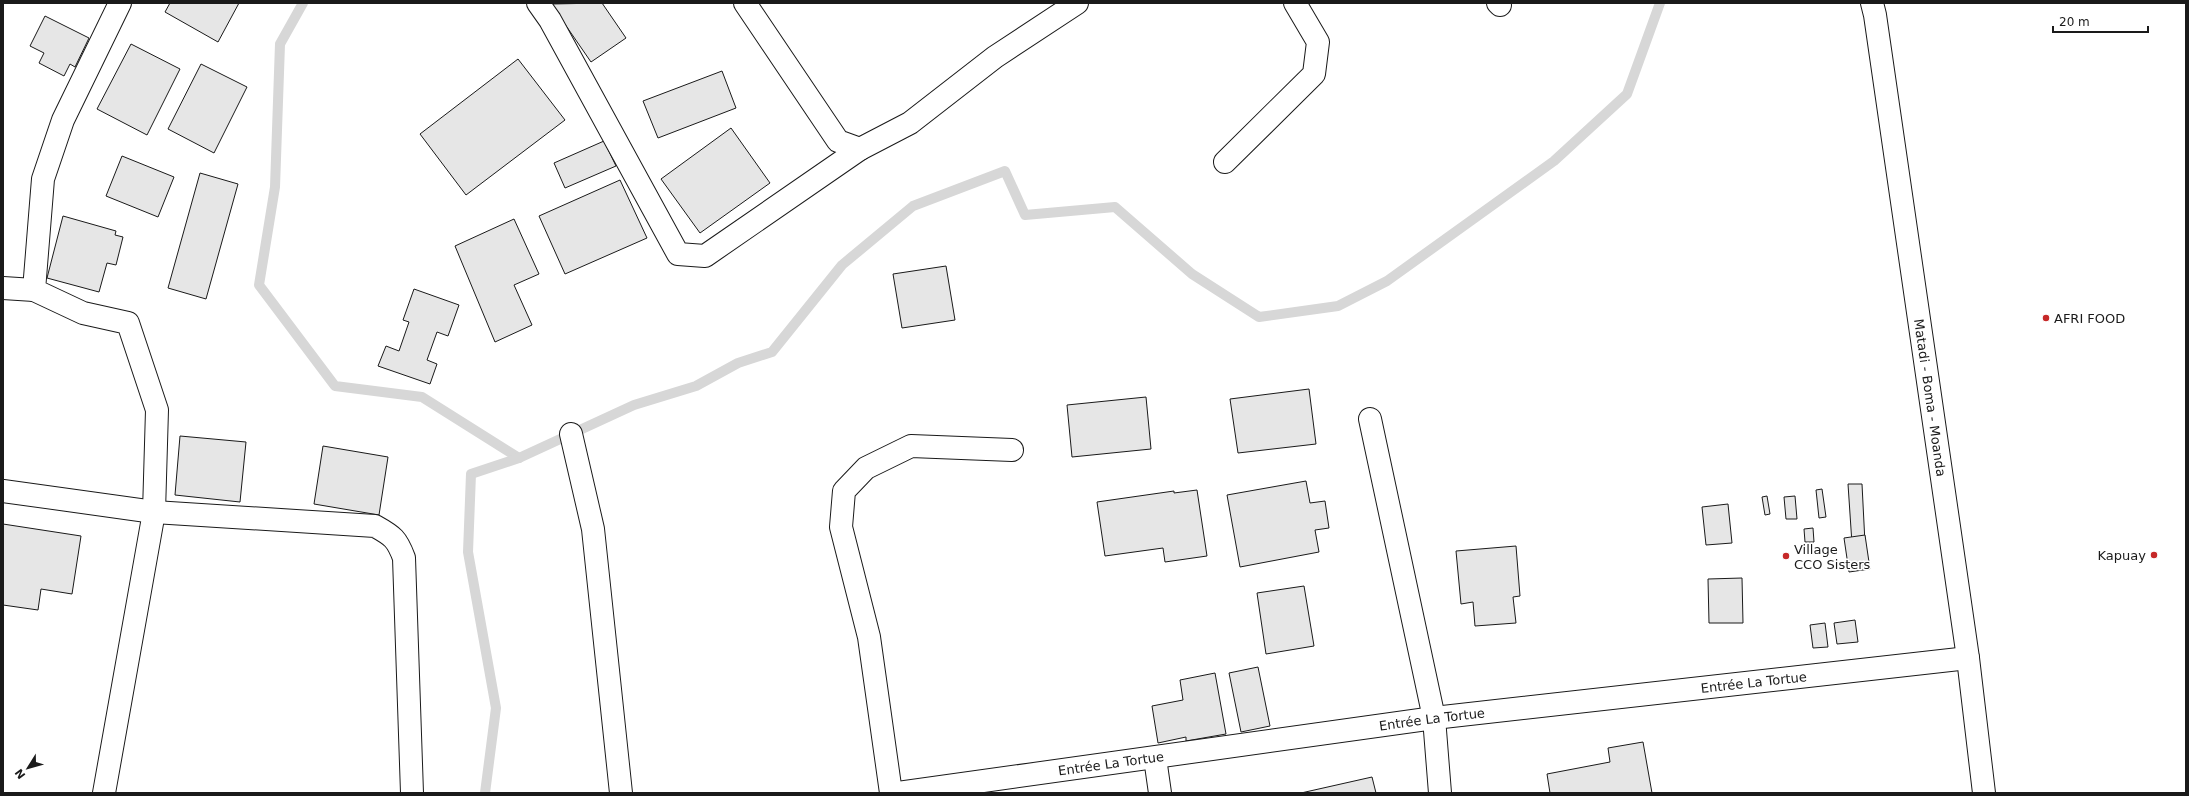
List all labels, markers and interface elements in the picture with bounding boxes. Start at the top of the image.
scale bar [2053,8,2148,34]
text: 20 m [2059,15,2090,29]
place label: AFRI FOOD [2054,311,2125,326]
marker: AFRI FOOD [2041,313,2051,323]
street label: Matadi - Boma - Moanda [1911,318,1949,478]
place label: Village CCO Sisters [1794,542,1871,572]
place label: Kapuay [2098,548,2146,563]
marker: Kapuay [2149,550,2159,560]
marker: Village CCO Sisters [1781,551,1791,561]
street label: Entrée La Tortue [1700,669,1808,696]
street label: Entrée La Tortue [1378,705,1486,734]
north arrow [8,748,48,788]
street label: Entrée La Tortue [1057,749,1165,779]
text: N [12,766,28,781]

